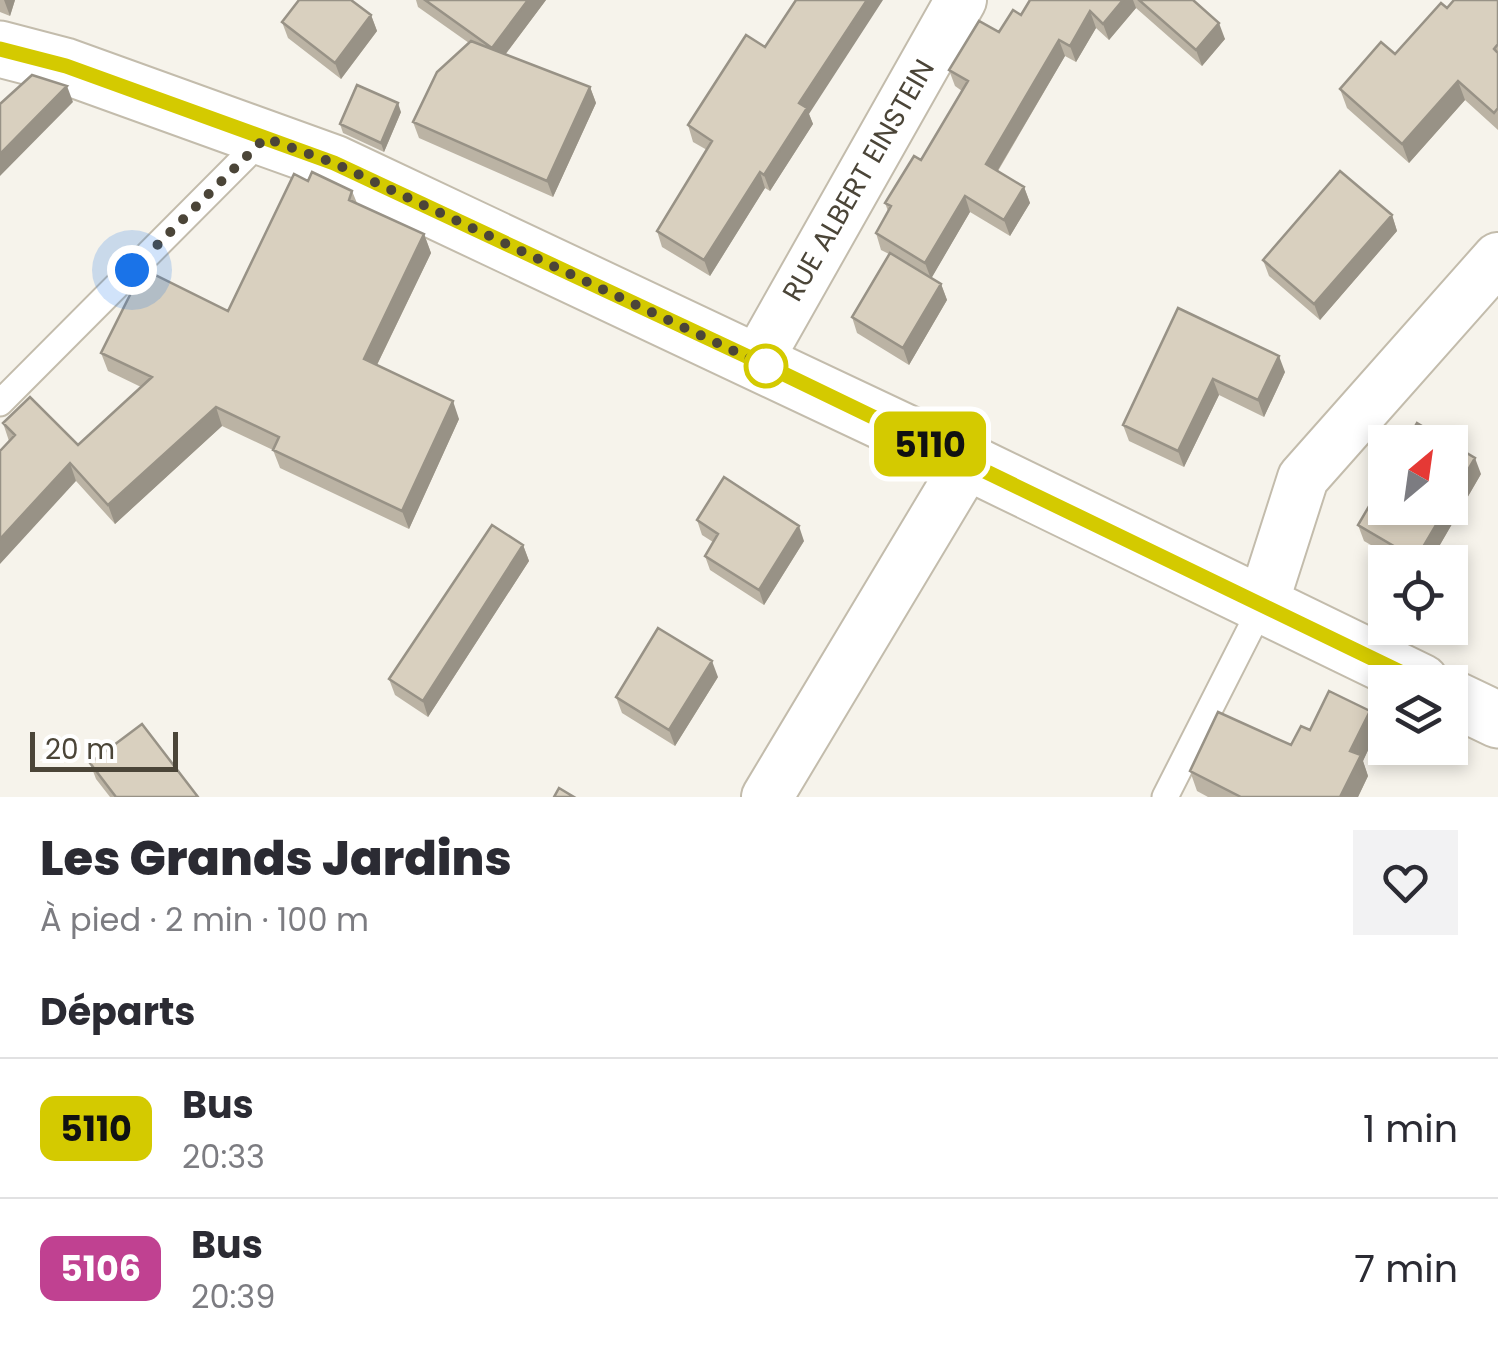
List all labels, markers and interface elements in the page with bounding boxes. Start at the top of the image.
street label: RUE ALBERT EINSTEIN [773,52,944,308]
your location [107,245,157,295]
unlabelled marker [745,345,787,387]
line badge: 5110 [860,412,1000,476]
text: 5110 [894,420,966,469]
north arrow [1368,425,1468,525]
map controls [1368,425,1468,765]
button: locate [1368,545,1468,645]
button: layers [1368,665,1468,765]
scale bar [30,727,178,771]
text: 20 m [45,730,115,769]
text: Les Grands Jardins [40,825,512,892]
button: heart [1353,830,1458,935]
text: À pied · 2 min · 100 m [40,897,369,942]
text: Départs [40,985,196,1038]
text: Bus [182,1078,254,1131]
text: 1 min [1363,1102,1458,1155]
text: 5110 [60,1104,132,1153]
text: 20:33 [182,1134,265,1179]
text: Bus [191,1218,263,1271]
text: 7 min [1354,1242,1458,1295]
text: 5106 [60,1244,141,1293]
text: 20:39 [191,1274,275,1319]

